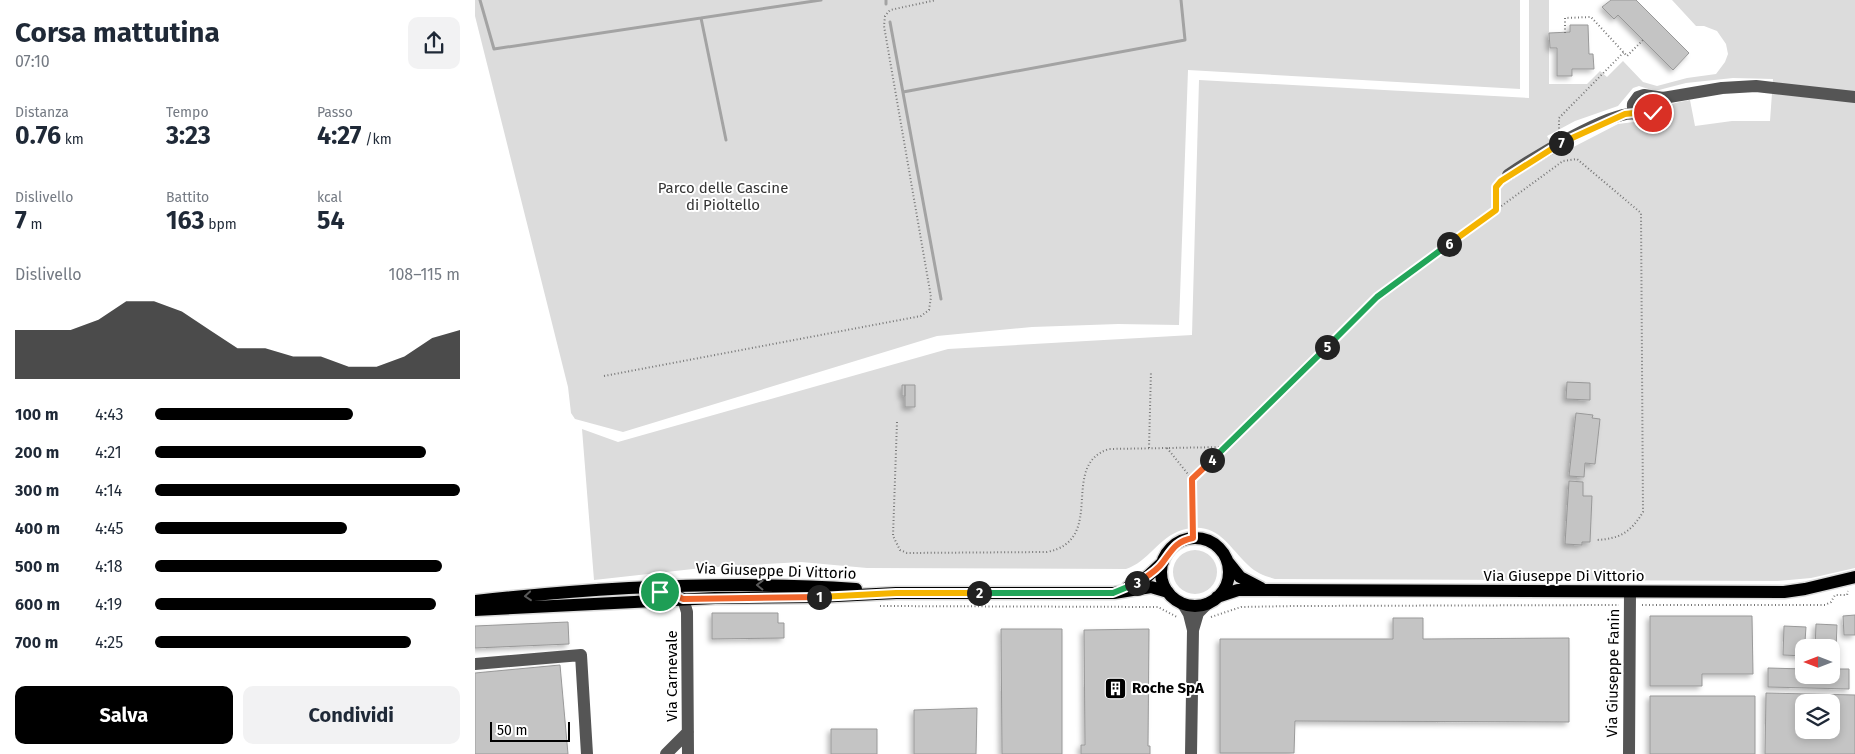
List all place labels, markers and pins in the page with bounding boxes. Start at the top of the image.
pin [1632,92,1674,134]
pin: 7 [1549,130,1573,156]
pin: 6 [1437,232,1461,256]
pin: 5 [1315,334,1339,360]
pin: 4 [1199,448,1225,472]
pin: 3 [1125,570,1149,596]
pin [639,571,681,613]
pin: 2 [967,580,991,606]
pin: 1 [807,584,831,610]
building icon: Roche SpA [1104,676,1128,700]
place label: Roche SpA [1132,679,1205,697]

